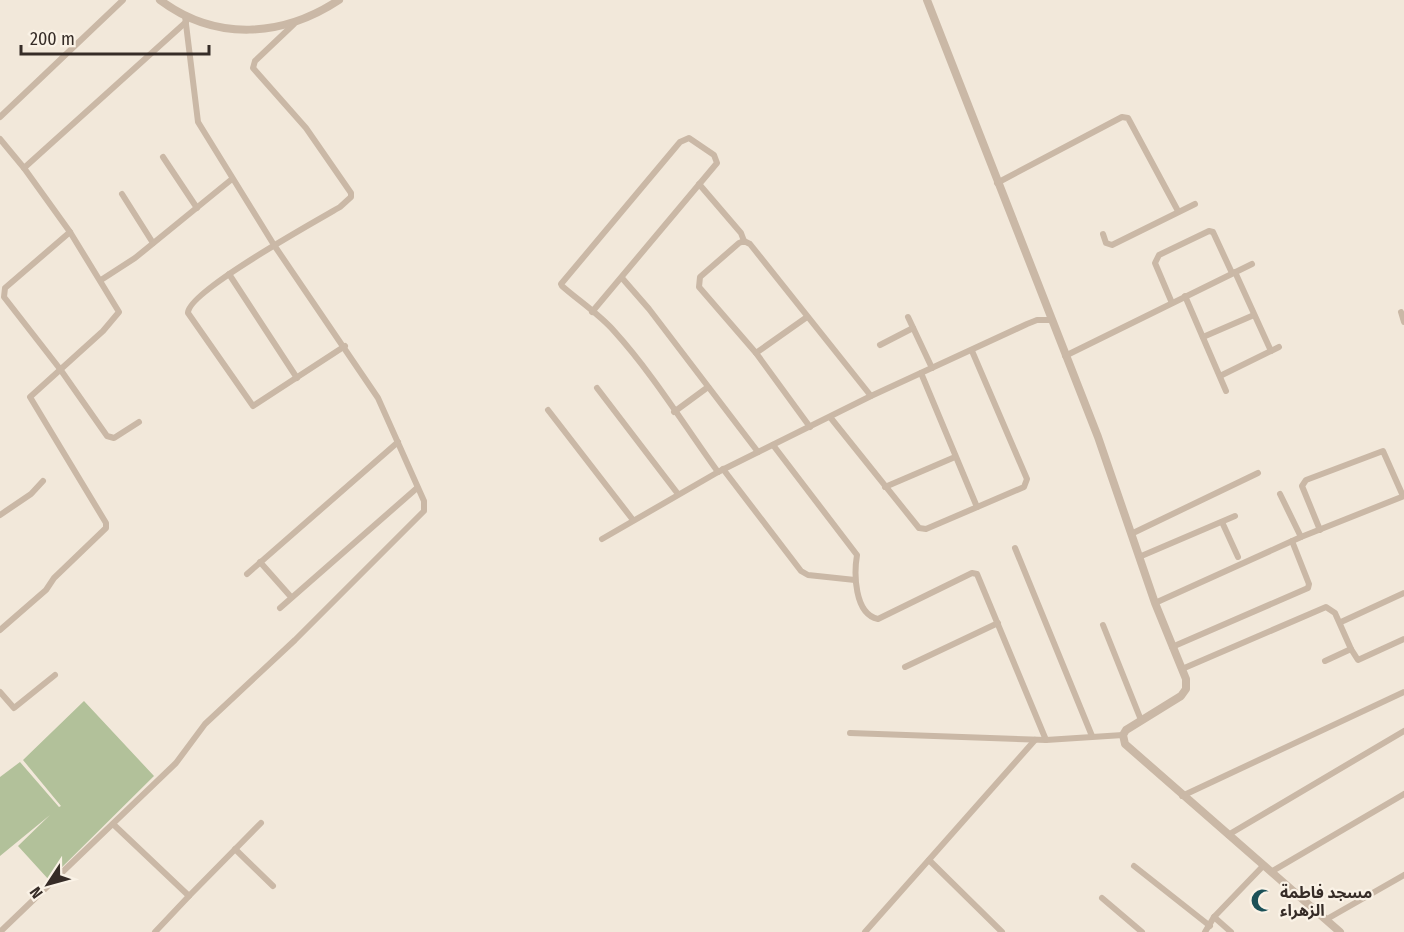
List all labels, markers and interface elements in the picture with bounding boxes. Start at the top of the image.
scale bar [21,18,208,56]
text: 200 m [30,28,75,50]
north arrow [18,854,78,914]
text: N [26,883,47,902]
place label: مسجد فاطمة الزهراء [1280,883,1372,920]
mosque icon: مسجد فاطمة الزهراء [1249,888,1275,914]

